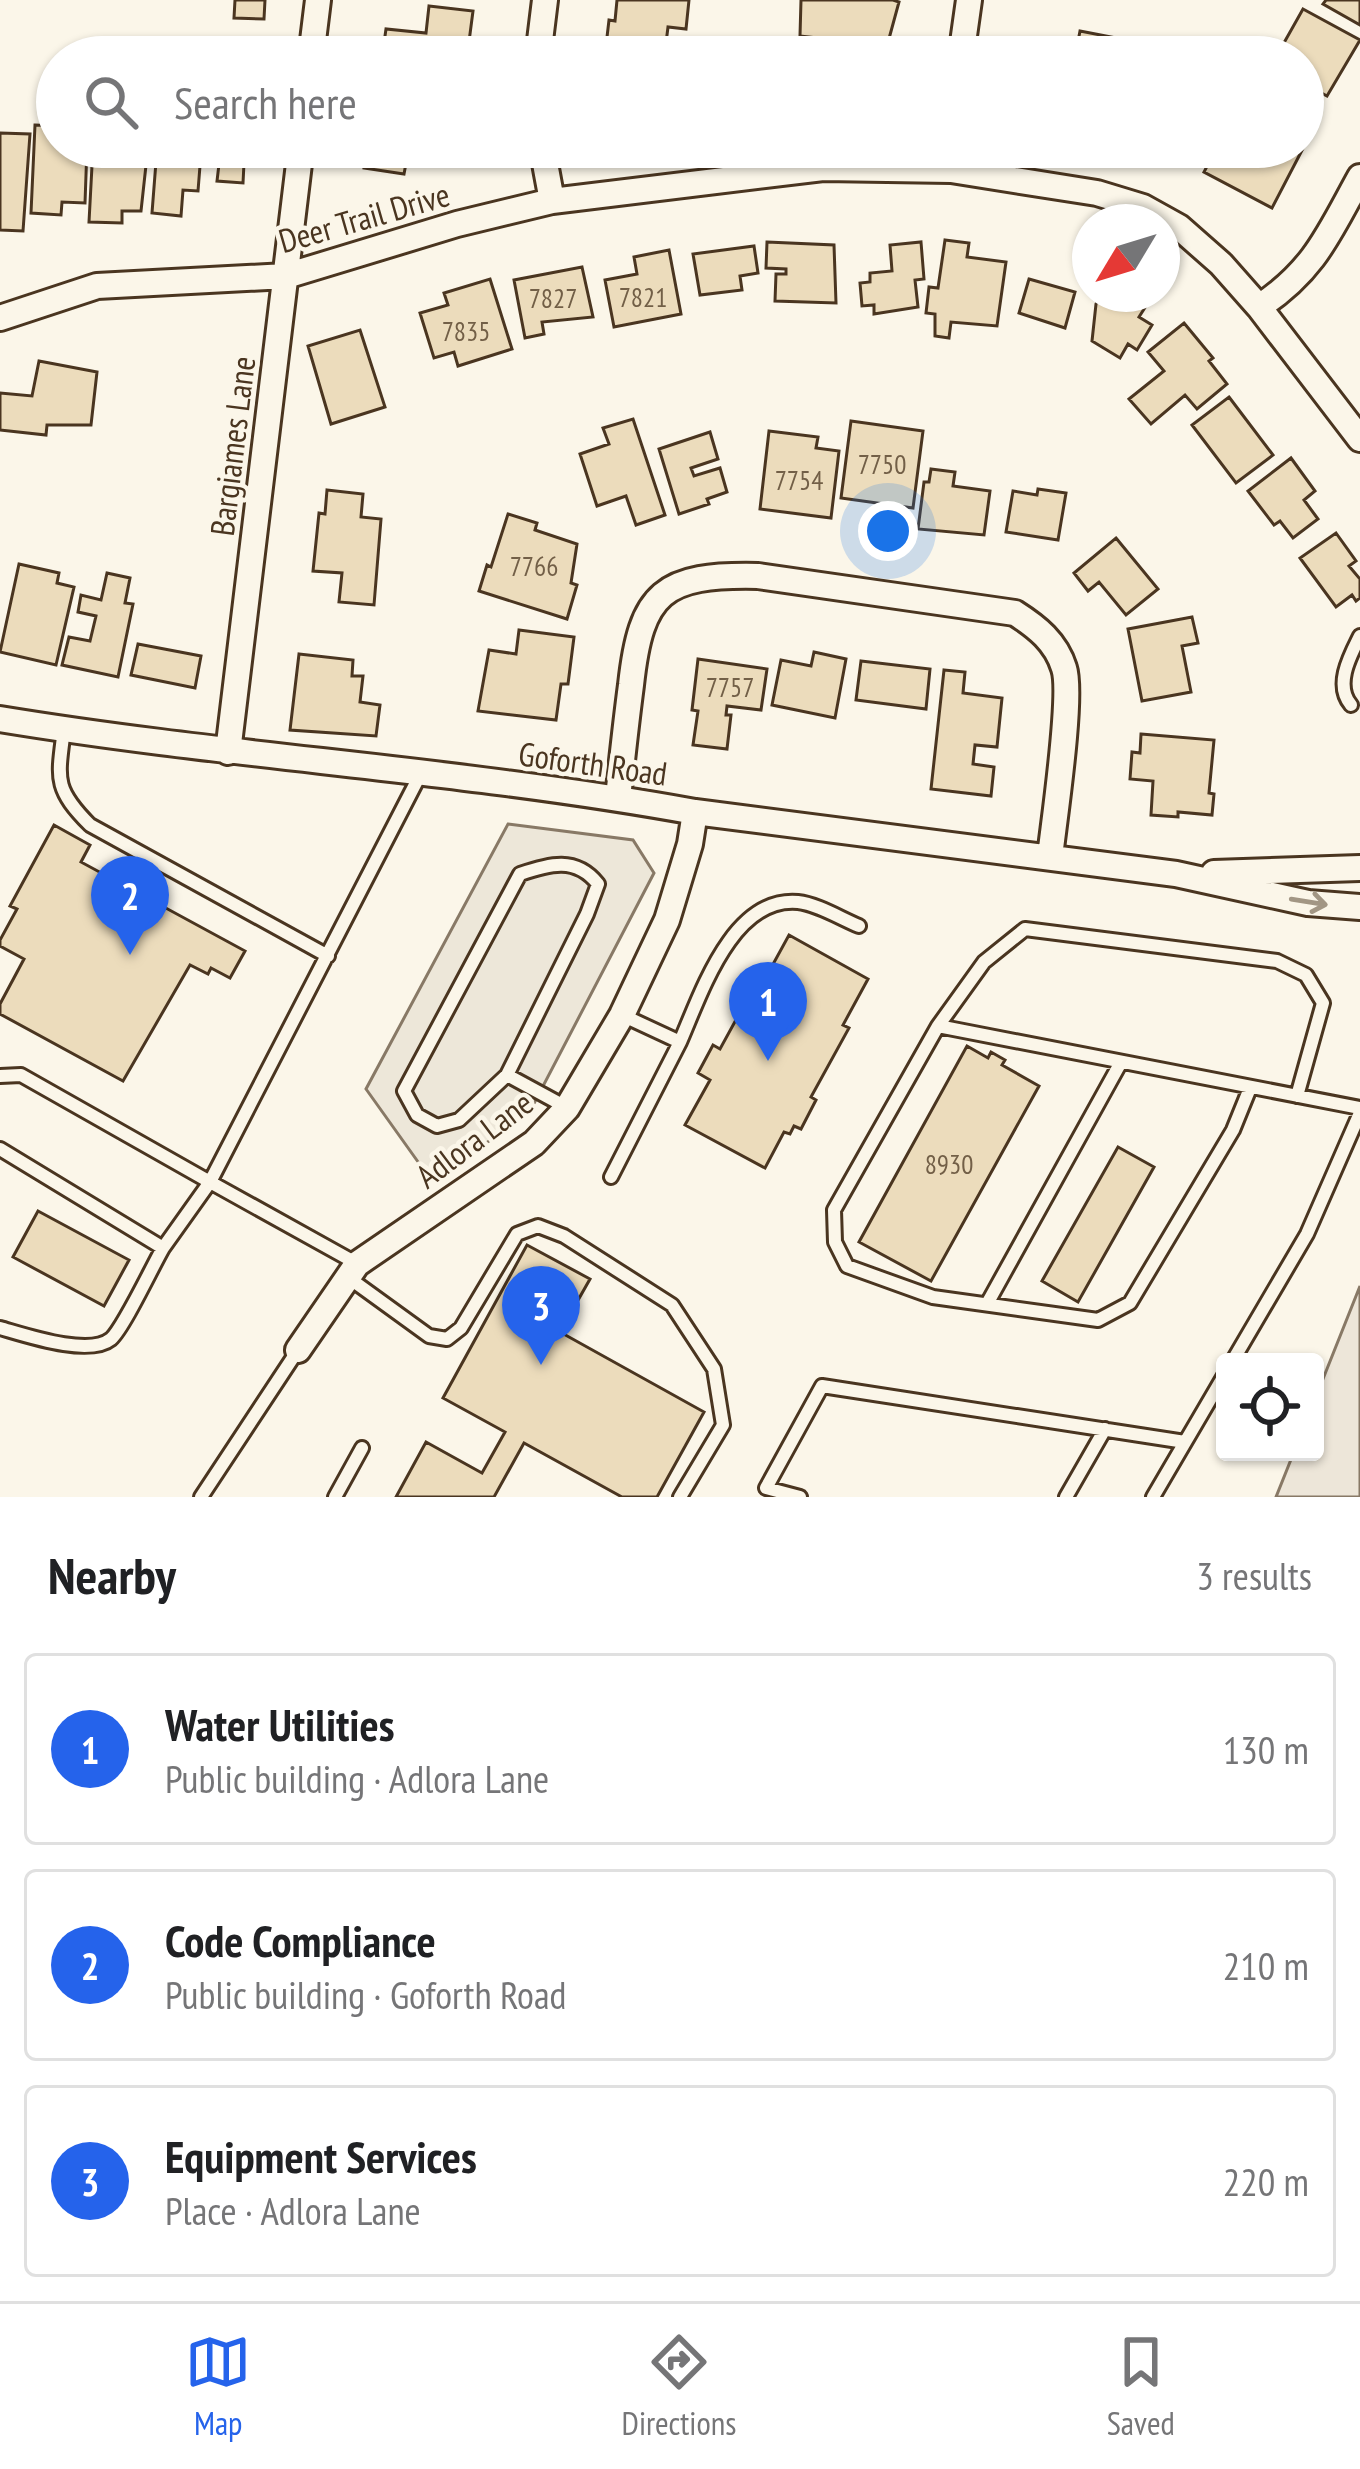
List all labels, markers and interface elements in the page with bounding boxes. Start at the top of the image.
search box [36,36,1324,168]
icon: search [78,69,144,135]
text: Search here [174,73,357,131]
street label: Deer Trail Drive [274,172,454,262]
north arrow [1072,204,1180,312]
house number: 7821 [619,280,667,314]
house number: 7827 [529,281,577,315]
house number: 7835 [442,314,490,348]
street label: Bargiames Lane [200,354,264,538]
house number: 7750 [858,447,906,481]
house number: 7754 [775,463,823,497]
your location [858,501,918,561]
house number: 7766 [510,549,558,583]
house number: 7757 [706,670,754,704]
street label: Goforth Road [516,731,670,795]
pin: 2 [91,856,169,955]
one-way arrow [1288,891,1327,914]
pin: 1 [729,962,807,1061]
street label: Adlora Lane [407,1081,541,1197]
house number: 8930 [925,1147,973,1181]
pin: 3 [502,1266,580,1365]
map controls [1216,1353,1324,1461]
button: locate [1216,1353,1324,1461]
text: Nearby [48,1542,176,1608]
text: 3 results [1196,1550,1312,1601]
text: Water Utilities [165,1695,394,1753]
text: 1 [81,1724,99,1775]
text: 130 m [1223,1724,1309,1775]
text: Public building · Adlora Lane [165,1753,549,1804]
text: Code Compliance [165,1911,436,1969]
text: 2 [81,1940,99,1991]
text: 210 m [1223,1940,1309,1991]
text: Public building · Goforth Road [165,1969,566,2020]
text: Equipment Services [165,2127,477,2185]
text: 3 [81,2156,99,2207]
text: 220 m [1223,2156,1309,2207]
text: Place · Adlora Lane [165,2185,421,2236]
tab: Map [185,2329,251,2444]
tab: Directions [622,2329,736,2444]
tab: Saved [1107,2329,1175,2444]

